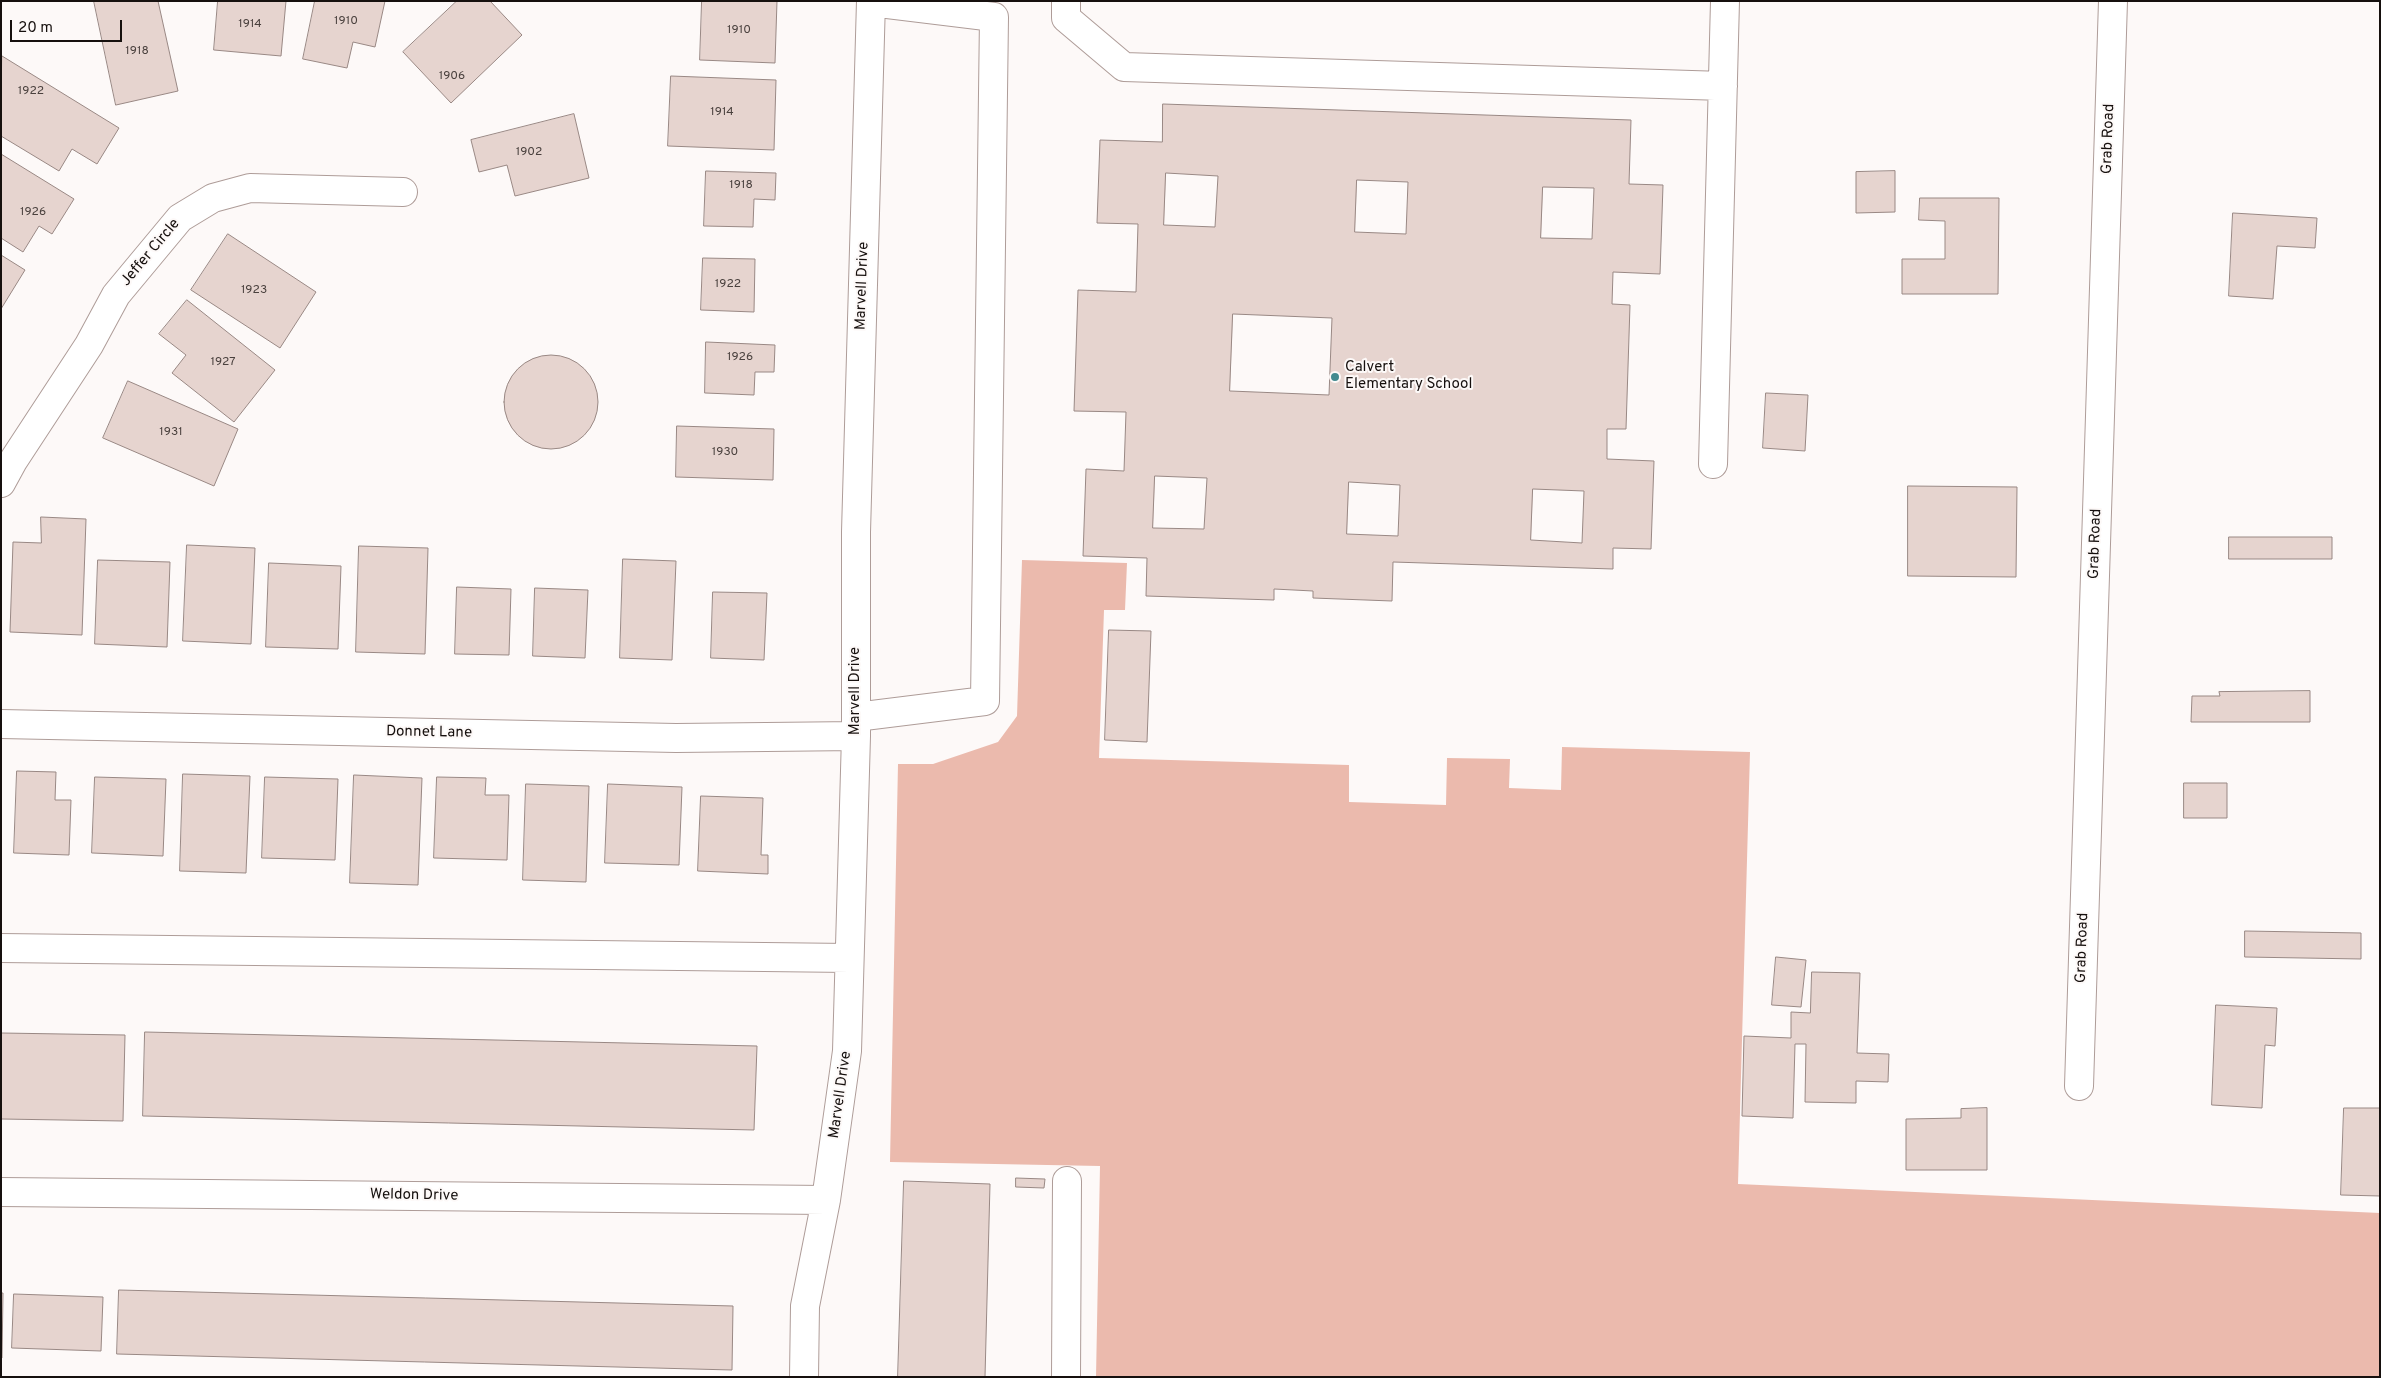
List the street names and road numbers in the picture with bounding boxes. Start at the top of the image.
street label: Grab Road [2099,103,2119,175]
street label: Jeffer Circle [118,216,184,290]
street label: Marvell Drive [852,242,874,330]
street label: Grab Road [2086,508,2106,580]
street label: Marvell Drive [847,647,865,735]
street label: Donnet Lane [386,723,472,743]
street label: Grab Road [2073,912,2093,984]
street label: Marvell Drive [826,1050,856,1140]
street label: Weldon Drive [370,1186,458,1206]

